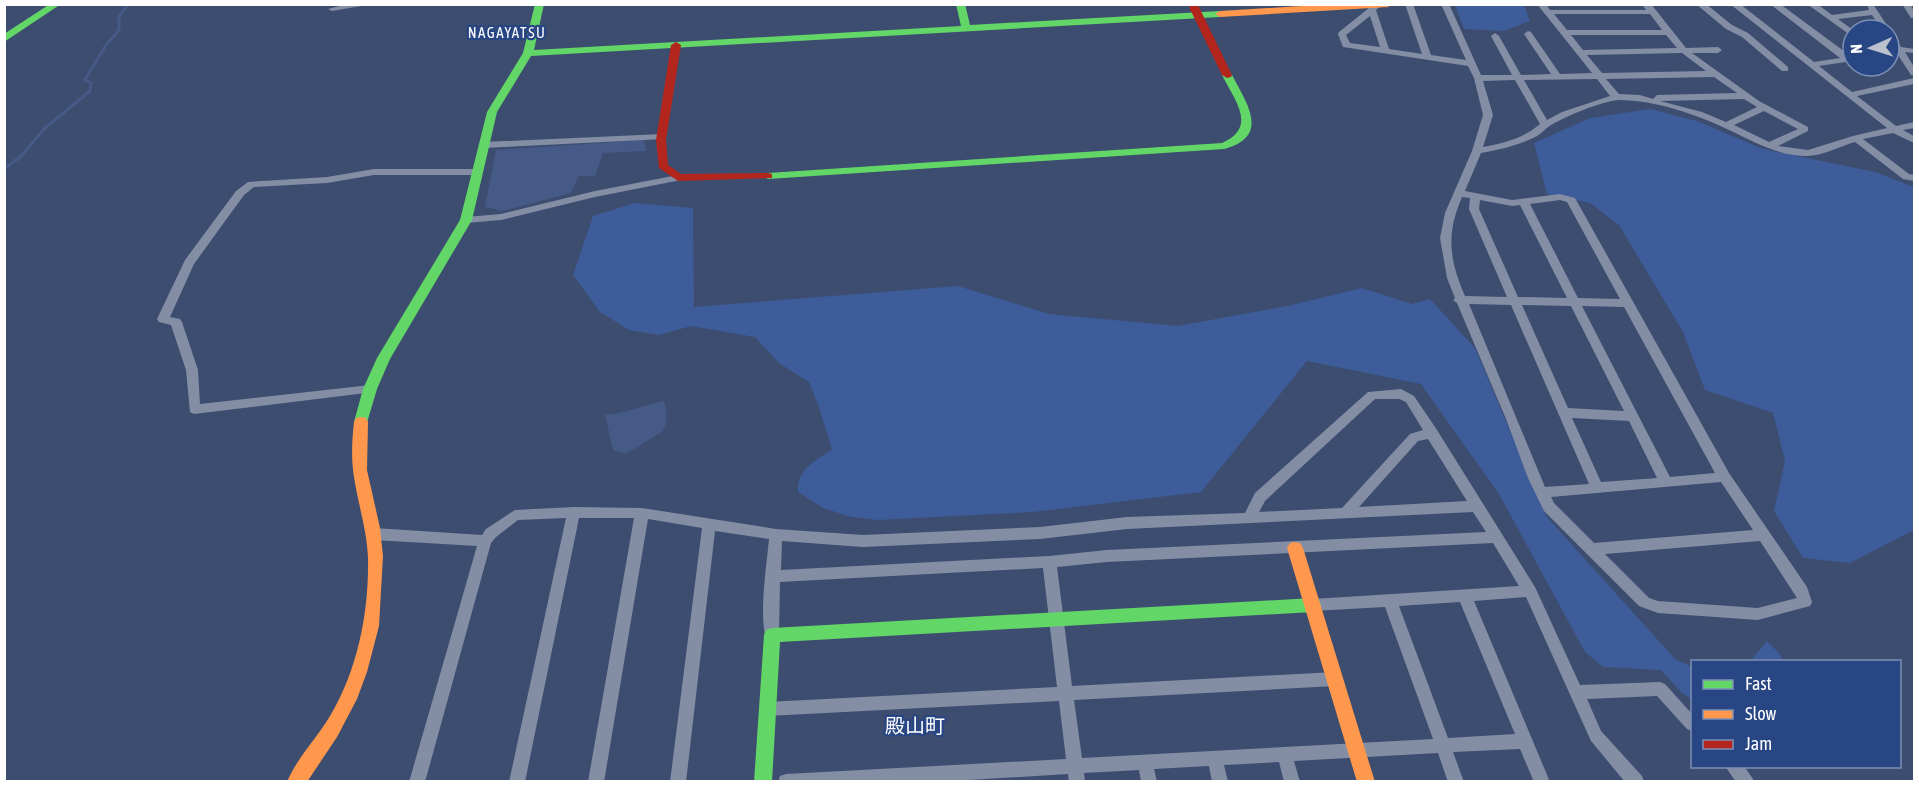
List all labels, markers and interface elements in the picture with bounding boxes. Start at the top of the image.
north arrow [1841,18,1901,78]
district label: NAGAYATSU [468,24,546,41]
text: N [1847,44,1865,54]
legend [1691,660,1901,768]
text: Fast [1745,673,1772,694]
text: Slow [1745,703,1776,724]
district label: 殿山町 [885,714,945,737]
text: Jam [1745,733,1772,754]

